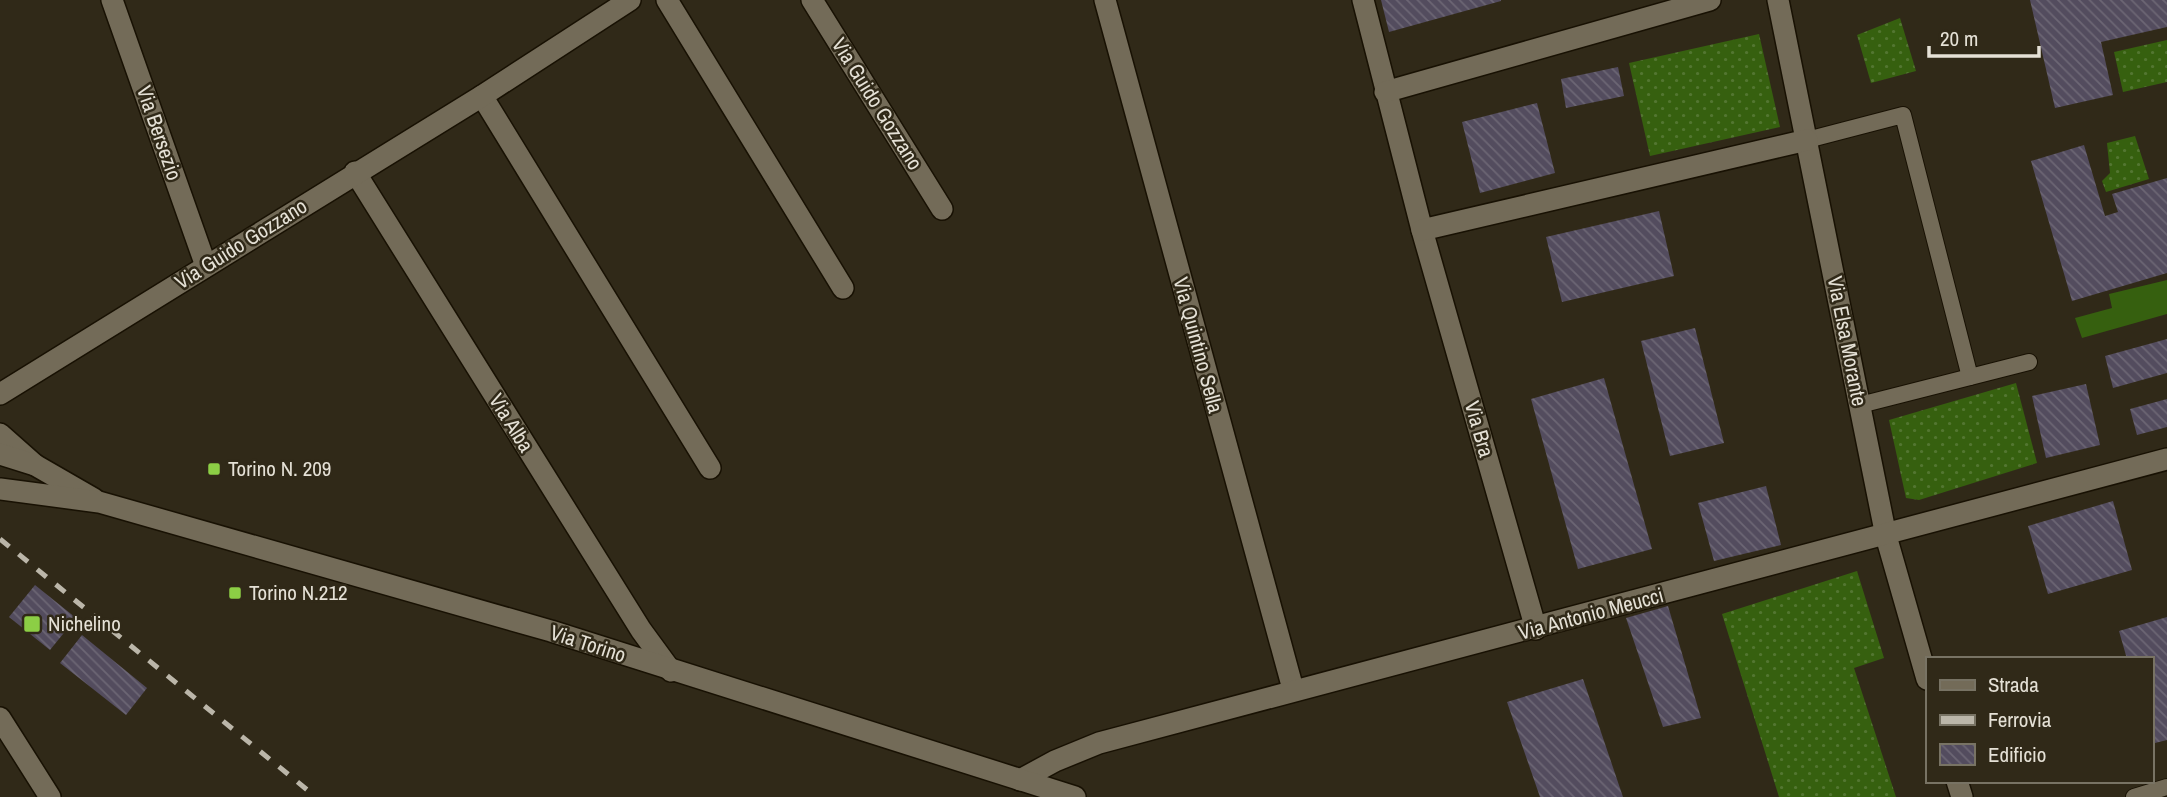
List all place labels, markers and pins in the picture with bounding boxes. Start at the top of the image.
place label: Torino N. 209 [228,454,331,483]
marker: Torino N. 209 [206,461,222,477]
place label: Torino N.212 [249,578,348,607]
marker: Torino N.212 [227,585,243,601]
place label: Nichelino [48,609,121,638]
marker: Nichelino [22,614,42,634]

